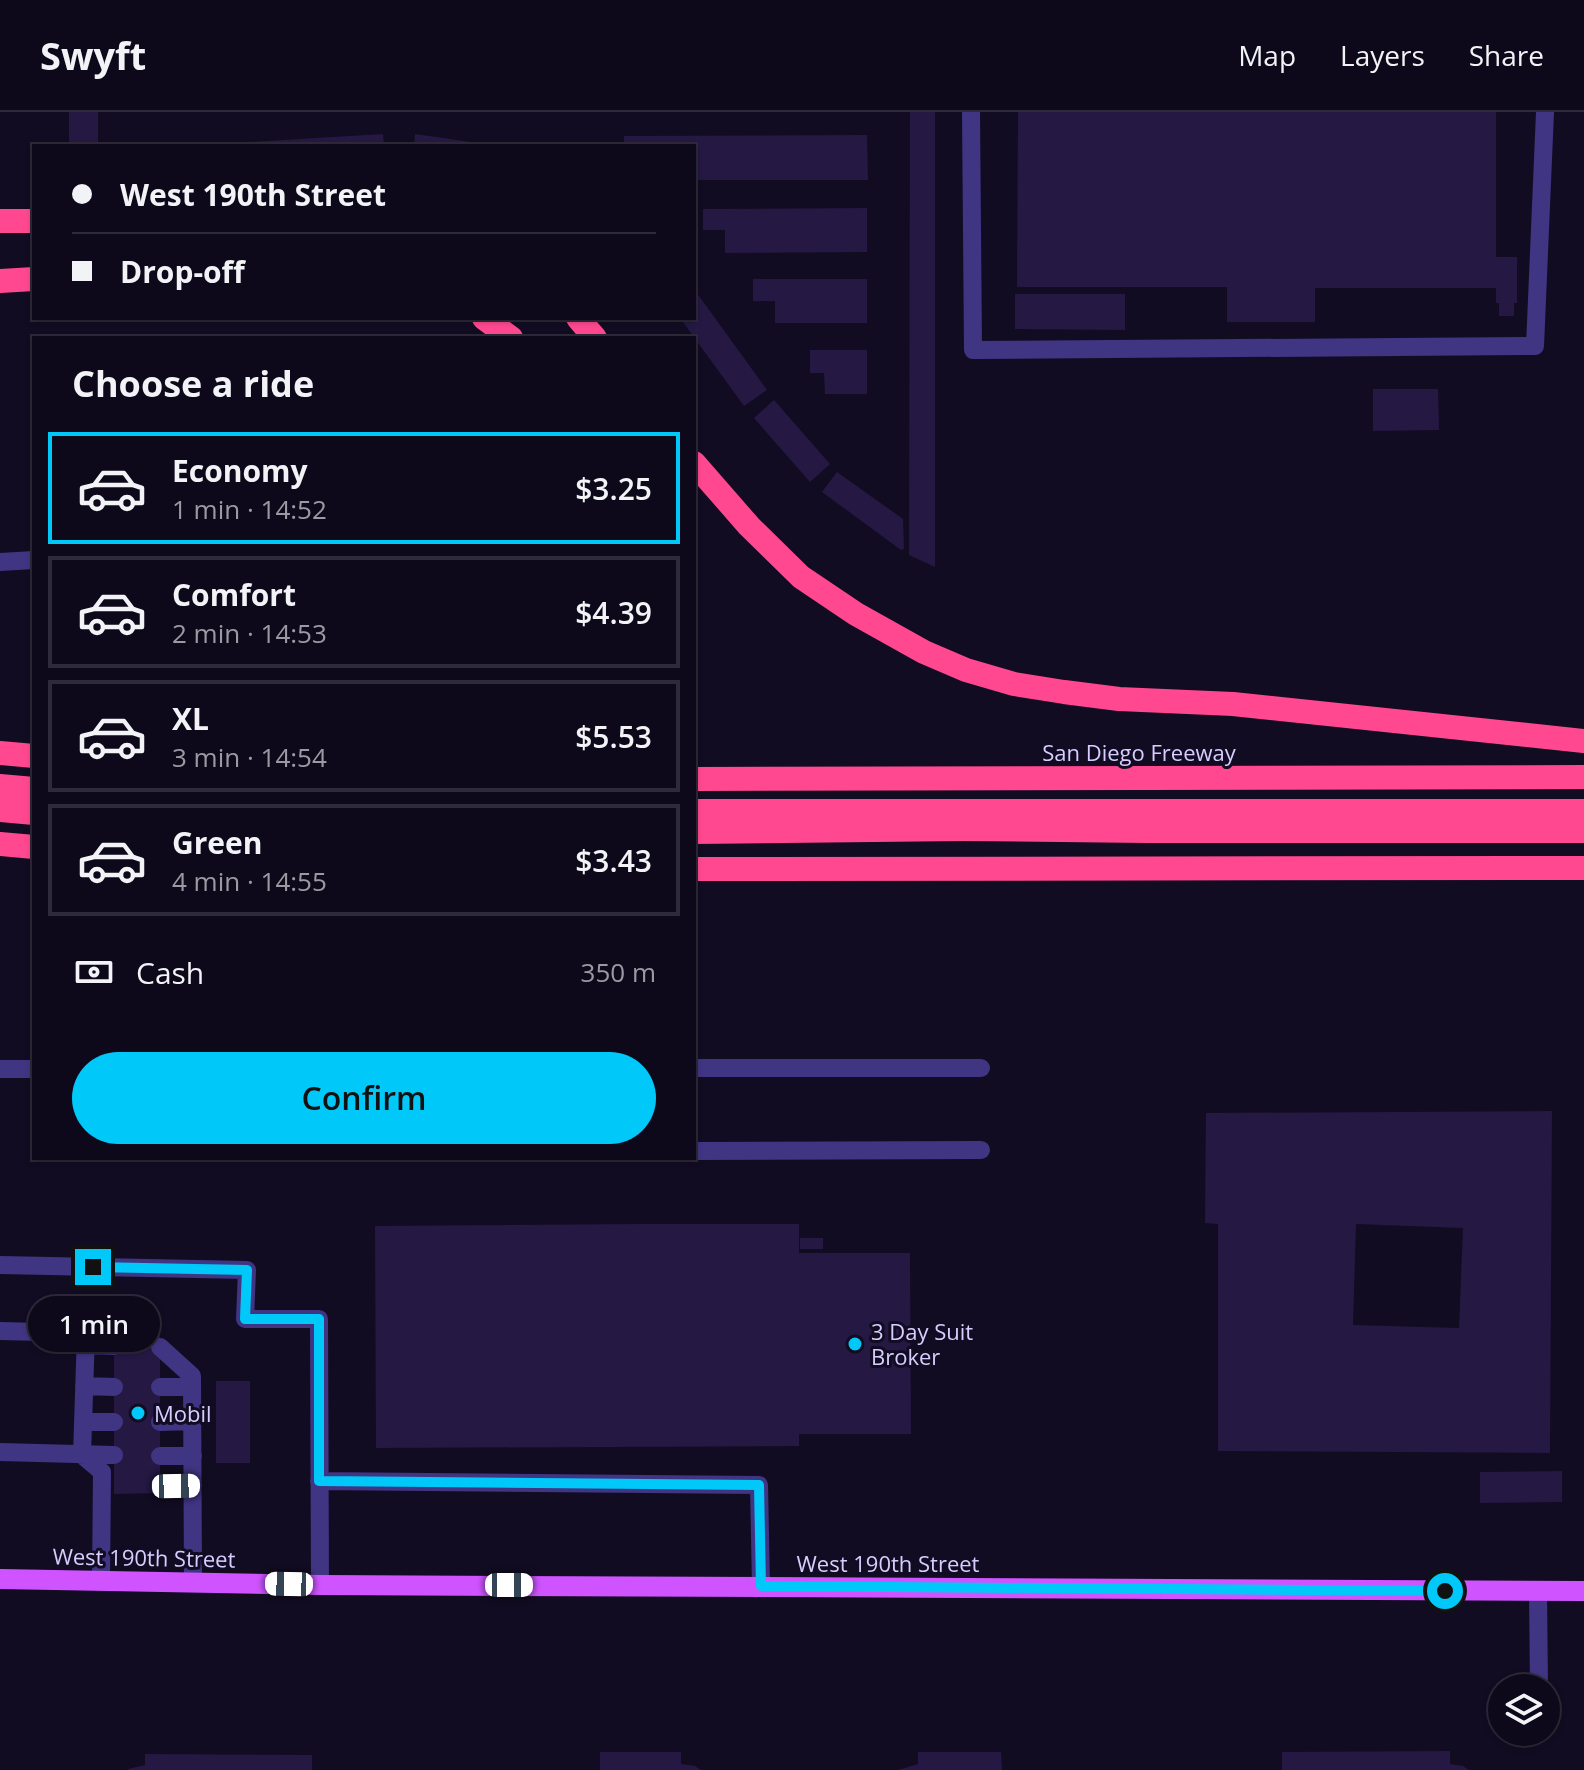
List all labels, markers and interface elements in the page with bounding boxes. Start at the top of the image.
text: Swyft [40,29,146,81]
text: Map [1238,36,1296,74]
text: Layers [1340,36,1425,74]
text: Share [1469,36,1544,74]
text: West 190th Street [120,174,386,215]
text: Drop-off [120,251,245,292]
text: Choose a ride [72,359,314,408]
text: Economy [172,450,308,491]
icon: car [76,452,148,524]
text: $3.25 [575,468,652,509]
text: 1 min · 14:52 [172,491,327,527]
text: Comfort [172,574,296,615]
icon: car [76,576,148,648]
text: $4.39 [575,592,652,633]
text: 2 min · 14:53 [172,615,327,651]
text: XL [172,698,209,739]
icon: car [76,700,148,772]
text: $5.53 [575,716,652,757]
street label: San Diego Freeway [1042,737,1237,767]
text: 3 min · 14:54 [172,739,327,775]
text: Green [172,822,263,863]
icon: car [76,824,148,896]
text: $3.43 [575,840,652,881]
text: 4 min · 14:55 [172,863,327,899]
icon: cash [72,950,116,994]
text: Cash [136,952,204,993]
text: 350 m [581,954,656,990]
button: Confirm [72,1052,656,1144]
route end [75,1249,111,1285]
callout: 1 min [27,1295,159,1351]
text: 1 min [59,1306,129,1342]
place label: 3 Day Suit Broker [871,1316,973,1371]
marker: 3 Day Suit Broker [846,1335,864,1353]
place label: Mobil [154,1398,212,1428]
marker: Mobil [129,1404,147,1422]
car [152,1474,200,1498]
street label: West 190th Street [52,1540,236,1574]
street label: West 190th Street [797,1548,980,1578]
car [265,1572,313,1596]
car [485,1573,533,1597]
route start [1427,1573,1463,1609]
map controls [1488,1674,1560,1746]
button: layers [1488,1674,1560,1746]

